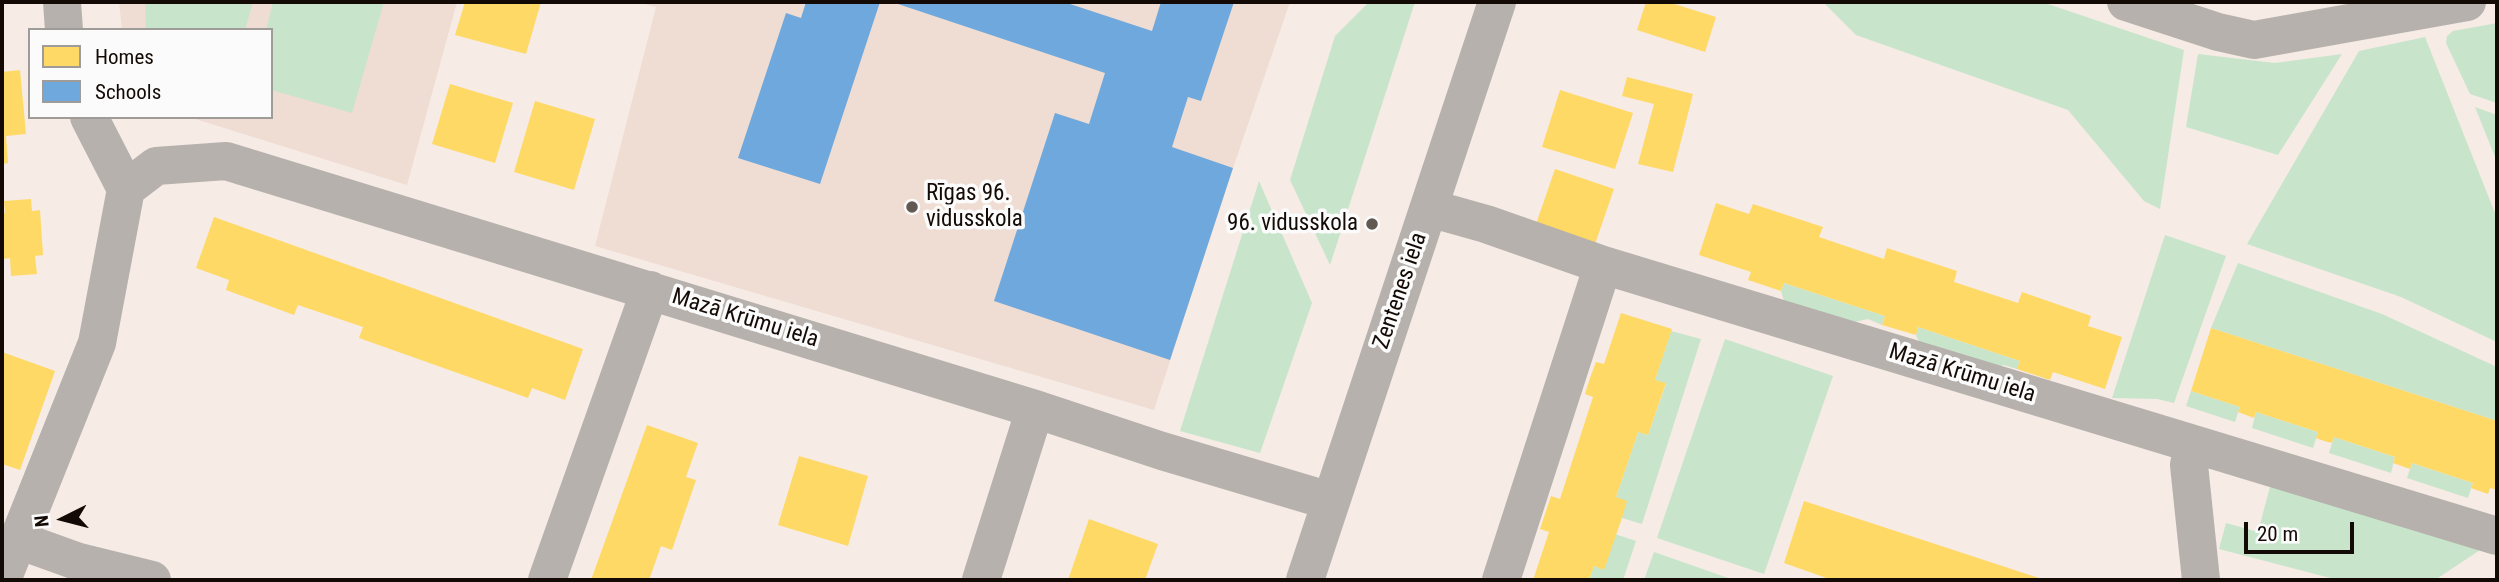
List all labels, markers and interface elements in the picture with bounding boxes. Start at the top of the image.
legend [28,28,273,119]
text: Homes [95,45,154,69]
text: Schools [95,80,161,104]
place label: Rīgas 96. vidusskola [926,180,1023,234]
marker: Rīgas 96. vidusskola [904,199,920,215]
place label: 96. vidusskola [1227,210,1358,238]
marker: 96. vidusskola [1364,216,1380,232]
street label: Zentenes iela [1368,229,1434,353]
street label: Mazā Krūmu iela [669,284,821,354]
street label: Mazā Krūmu iela [1886,339,2038,409]
north arrow [28,484,98,554]
scale bar [2247,508,2357,552]
text: N [30,514,54,528]
text: 20 m [2257,522,2298,546]

